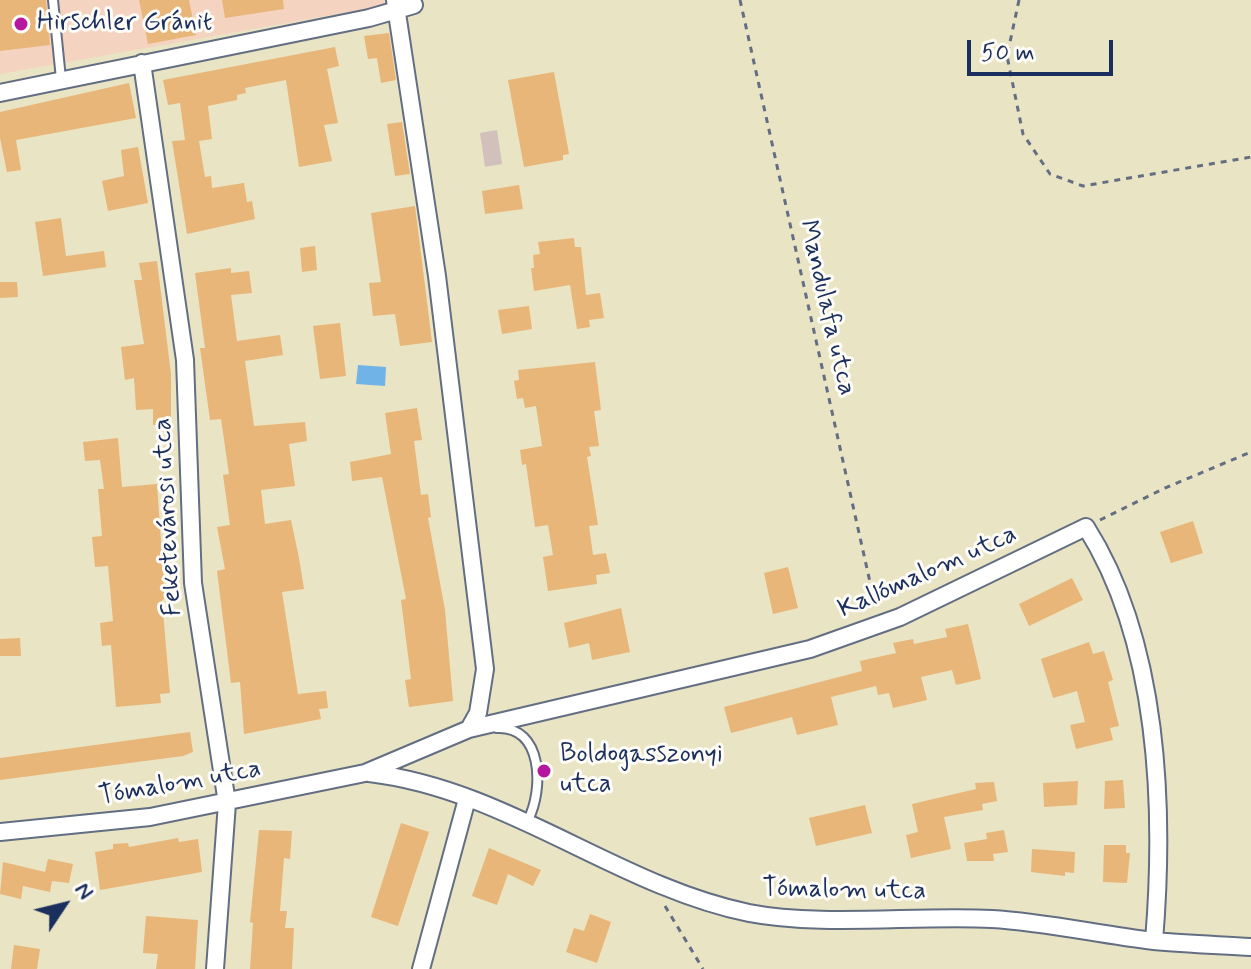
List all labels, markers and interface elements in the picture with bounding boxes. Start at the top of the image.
place label: Hirschler Gránit [37,8,212,40]
marker: Hirschler Gránit [12,15,30,33]
scale bar [971,24,1117,74]
text: 50 m [981,38,1035,69]
street label: Mandulafa utca [791,217,861,399]
street label: Feketevárosi utca [148,417,190,617]
street label: Kallómalom utca [834,520,1022,626]
place label: Boldogasszonyi utca [560,740,723,802]
street label: Tómalom utca [97,754,263,814]
marker: Boldogasszonyi utca [535,762,553,780]
north arrow [24,865,104,945]
street label: Tómalom utca [762,874,926,908]
text: N [68,877,99,905]

